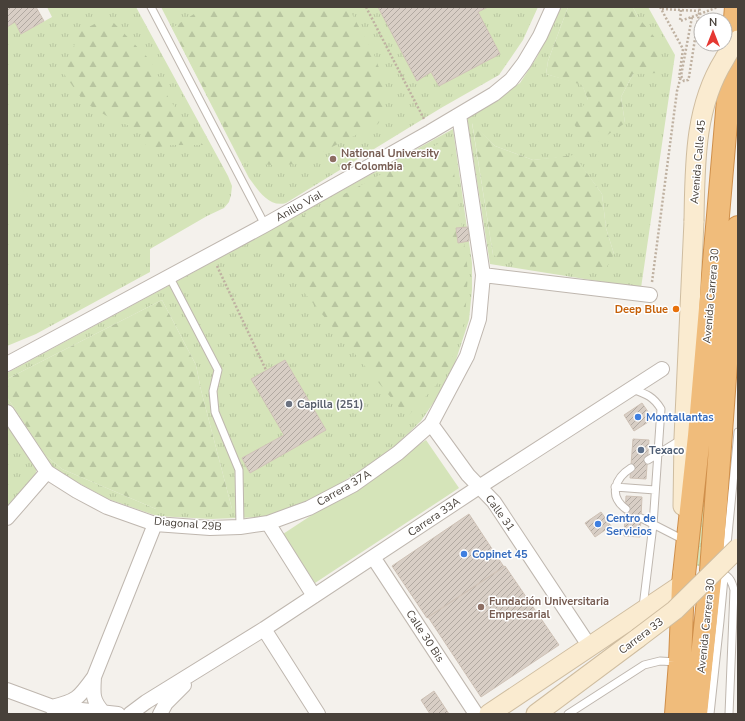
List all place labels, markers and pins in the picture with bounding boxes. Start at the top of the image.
place label: National University of Colombia [341,146,439,174]
marker: National University of Colombia [328,154,338,164]
place label: Deep Blue [615,302,668,317]
marker: Deep Blue [671,304,681,314]
place label: Capilla (251) [297,397,363,412]
marker: Capilla (251) [284,399,294,409]
place label: Montallantas [646,410,714,425]
marker: Montallantas [633,412,643,422]
place label: Texaco [649,443,684,458]
marker: Texaco [636,445,646,455]
place label: Centro de Servicios [606,511,656,539]
marker: Centro de Servicios [593,519,603,529]
place label: Copinet 45 [472,547,528,562]
marker: Copinet 45 [459,549,469,559]
place label: Fundación Universitaria Empresarial [489,594,609,622]
marker: Fundación Universitaria Empresarial [476,602,486,612]

